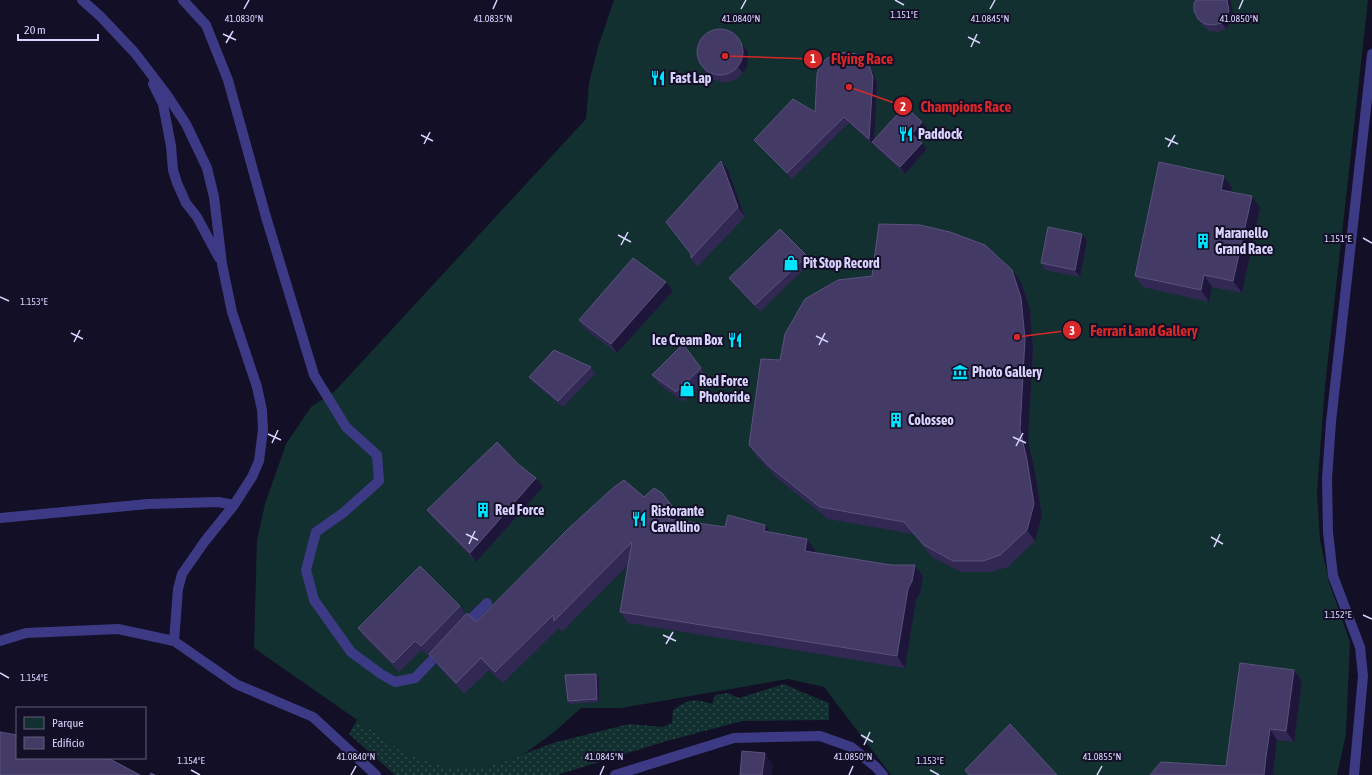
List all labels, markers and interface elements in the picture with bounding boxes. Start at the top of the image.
text: 1.151°E [890,9,919,20]
text: 41.0830°N [225,13,263,24]
text: 41.0835°N [474,13,512,24]
text: 41.0840°N [722,13,760,24]
text: 41.0845°N [971,13,1009,24]
text: 41.0850°N [1220,13,1258,24]
scale bar [18,16,98,42]
text: 20 m [24,23,46,37]
callout: Flying Race [803,45,901,72]
text: Flying Race [831,50,893,67]
text: 1 [810,52,816,66]
restaurant icon: Fast Lap [649,69,667,87]
place label: Fast Lap [670,70,712,86]
callout: Champions Race [893,93,1019,120]
text: Champions Race [921,98,1012,115]
text: 2 [900,100,906,114]
restaurant icon: Paddock [897,125,915,143]
place label: Paddock [918,126,963,142]
place label: Maranello Grand Race [1215,225,1273,257]
building icon: Maranello Grand Race [1194,232,1212,250]
text: 1.151°E [1324,233,1353,244]
shop icon: Pit Stop Record [782,254,800,272]
place label: Pit Stop Record [803,255,880,271]
text: 1.153°E [20,296,49,307]
callout: Ferrari Land Gallery [1062,317,1205,344]
text: Ferrari Land Gallery [1090,322,1199,339]
text: 3 [1069,324,1075,338]
restaurant icon: Ice Cream Box [726,331,744,349]
place label: Ice Cream Box [652,332,723,348]
museum icon: Photo Gallery [951,363,969,381]
place label: Photo Gallery [972,364,1042,380]
place label: Red Force Photoride [699,373,750,405]
shop icon: Red Force Photoride [678,380,696,398]
building icon: Colosseo [887,411,905,429]
place label: Colosseo [908,412,954,428]
building icon: Red Force [474,501,492,519]
place label: Red Force [495,502,544,518]
place label: Ristorante Cavallino [651,503,704,535]
restaurant icon: Ristorante Cavallino [630,510,648,528]
text: 1.152°E [1324,609,1353,620]
text: 1.154°E [20,672,49,683]
legend [16,707,146,759]
text: Parque [52,716,84,730]
text: Edificio [52,736,85,750]
text: 41.0840°N [337,751,375,762]
text: 41.0845°N [585,751,623,762]
text: 41.0850°N [834,751,872,762]
text: 41.0855°N [1083,751,1121,762]
text: 1.154°E [177,755,206,766]
text: 1.153°E [916,755,945,766]

